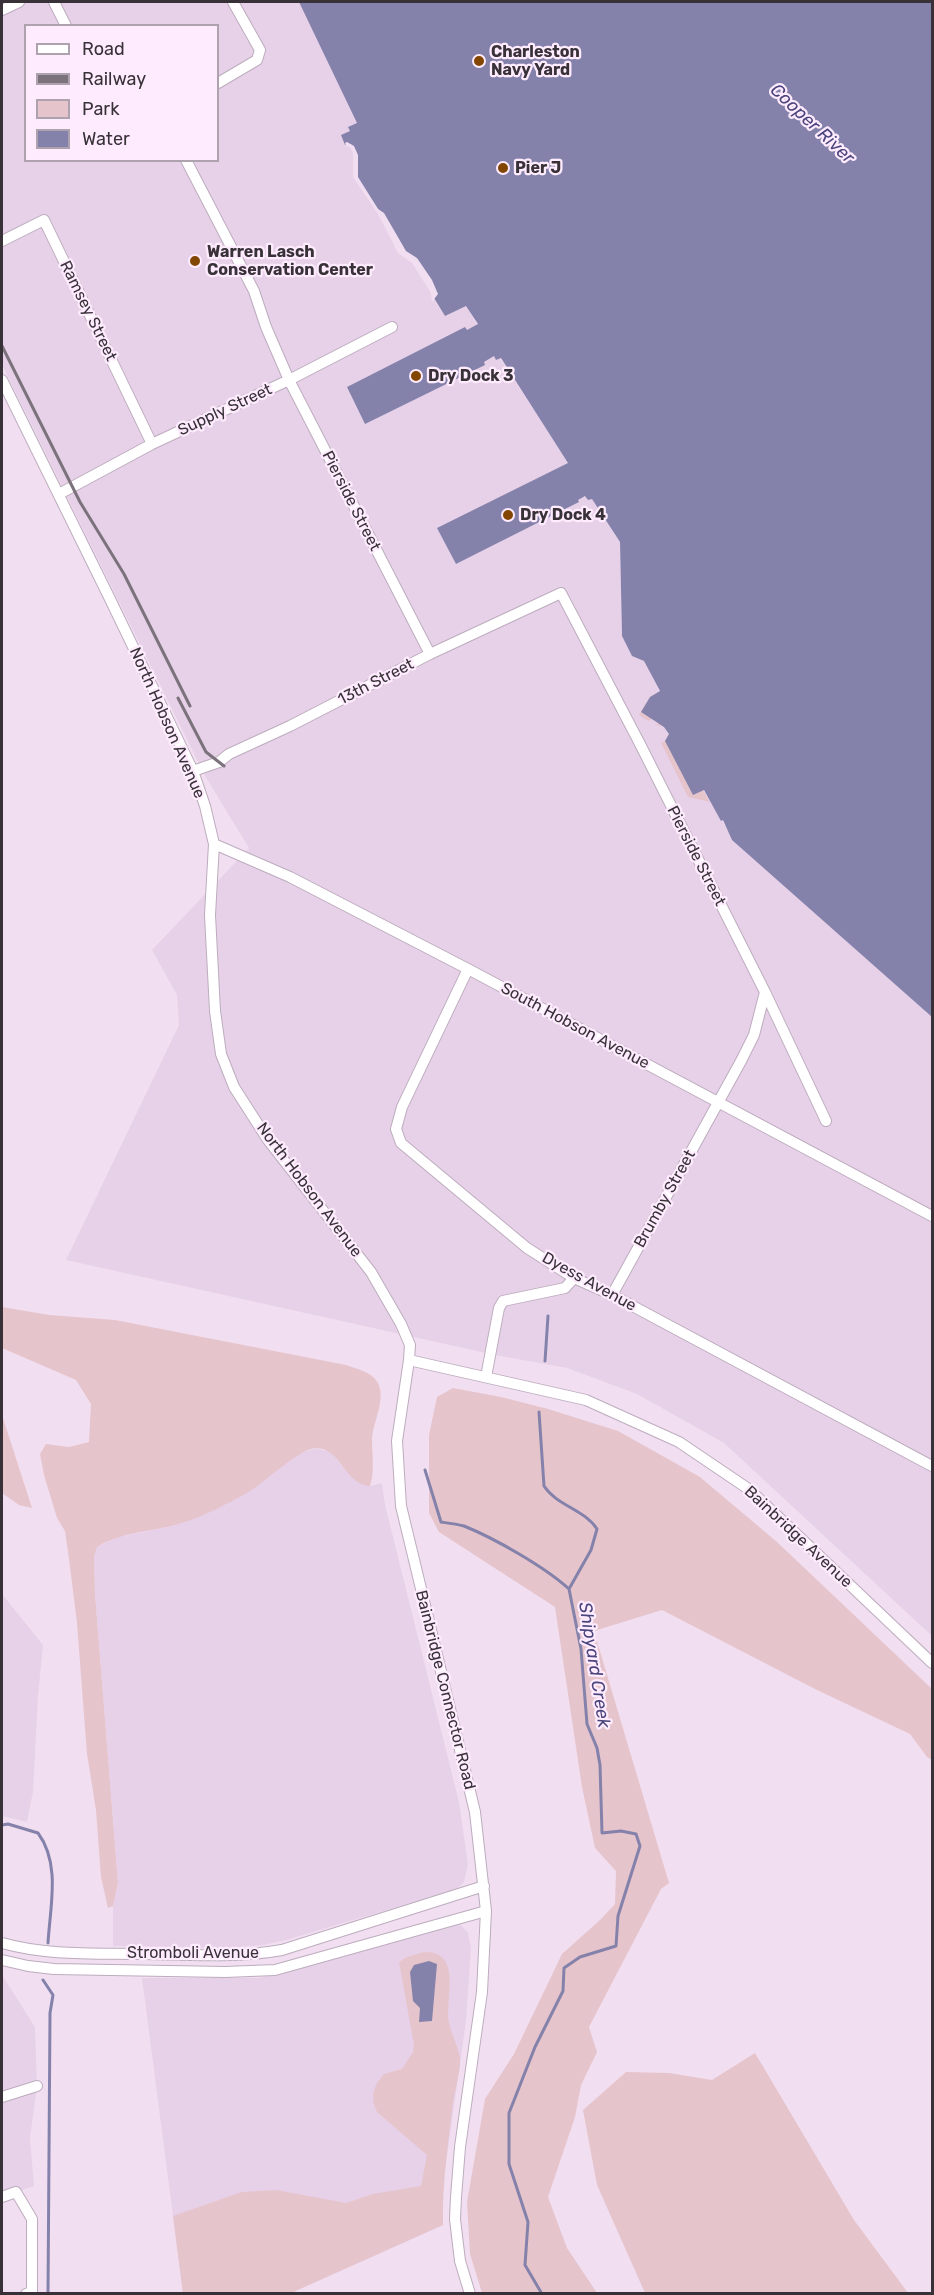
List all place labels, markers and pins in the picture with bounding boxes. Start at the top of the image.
place label: Charleston Navy Yard [491,42,580,80]
marker: Charleston Navy Yard [472,54,486,68]
place label: Pier J [515,158,561,178]
marker: Pier J [496,161,510,175]
place label: Warren Lasch Conservation Center [207,242,373,280]
marker: Warren Lasch Conservation Center [188,254,202,268]
place label: Dry Dock 3 [428,366,514,386]
marker: Dry Dock 3 [409,369,423,383]
place label: Dry Dock 4 [520,505,606,525]
marker: Dry Dock 4 [501,508,515,522]

